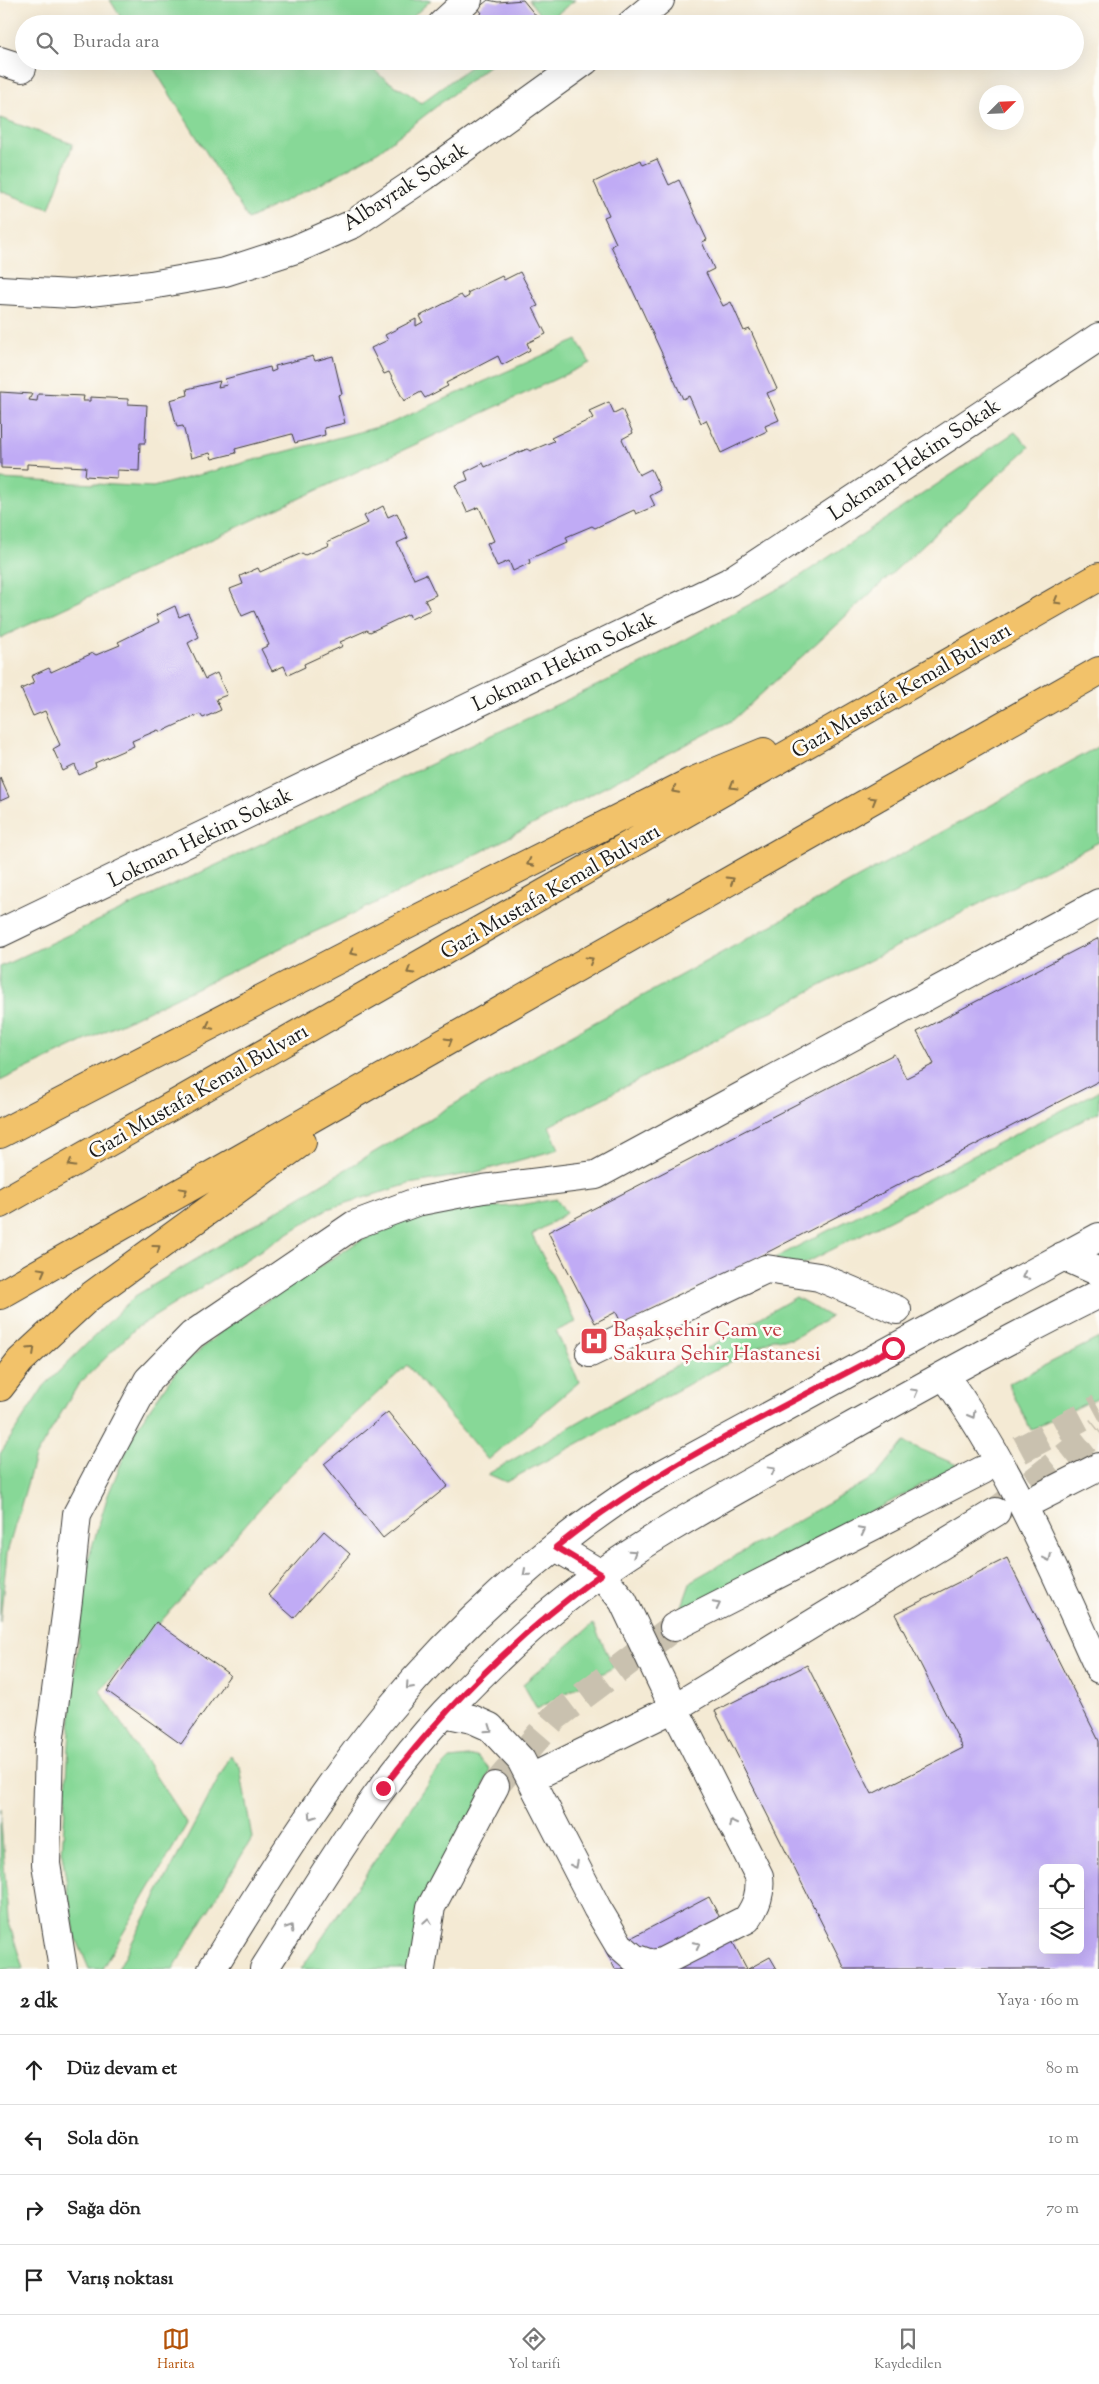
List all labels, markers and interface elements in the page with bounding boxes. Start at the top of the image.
search box [15,15,1084,70]
icon: search [33,29,61,57]
text: Burada ara [73,29,159,56]
north arrow [979,85,1024,130]
street label: Albayrak Sokak [337,135,475,240]
street label: Lokman Hekim Sokak [823,392,1007,529]
one-way arrow [1053,595,1062,605]
street label: Lokman Hekim Sokak [468,605,662,720]
street label: Gazi Mustafa Kemal Bulvarı [786,616,1018,767]
one-way arrow [730,780,739,790]
street label: Lokman Hekim Sokak [104,781,298,896]
one-way arrow [671,784,680,794]
one-way arrow [867,796,876,806]
street label: Gazi Mustafa Kemal Bulvarı [435,817,667,968]
one-way arrow [526,857,535,867]
one-way arrow [726,876,735,886]
one-way arrow [349,946,358,956]
one-way arrow [585,957,594,967]
one-way arrow [406,965,415,975]
street label: Gazi Mustafa Kemal Bulvarı [83,1017,315,1168]
one-way arrow [205,1020,214,1030]
one-way arrow [444,1037,453,1047]
one-way arrow [67,1157,76,1167]
one-way arrow [179,1188,188,1198]
one-way arrow [151,1245,160,1253]
one-way arrow [37,1267,46,1277]
one-way arrow [1022,1270,1031,1280]
place label: Başakşehir Çam ve Sakura Şehir Hastanesi [613,1316,821,1370]
hospital icon: Başakşehir Çam ve Sakura Şehir Hastanesi [579,1326,609,1356]
route start [882,1337,905,1360]
one-way arrow [26,1347,35,1356]
one-way arrow [909,1388,918,1398]
one-way arrow [966,1410,976,1419]
one-way arrow [767,1467,776,1477]
one-way arrow [857,1527,866,1537]
one-way arrow [627,1550,636,1560]
one-way arrow [1042,1553,1052,1562]
one-way arrow [522,1567,531,1576]
one-way arrow [712,1601,721,1611]
one-way arrow [406,1681,415,1690]
one-way arrow [484,1723,493,1732]
route end [372,1777,395,1800]
one-way arrow [308,1811,318,1820]
one-way arrow [728,1819,738,1828]
one-way arrow [569,1859,579,1868]
map controls [1039,1864,1084,1954]
button: locate [1039,1864,1084,1909]
button: layers [1039,1909,1084,1954]
one-way arrow [423,1917,433,1925]
one-way arrow [284,1924,294,1933]
one-way arrow [692,1941,701,1951]
text: 2 dk [20,1987,58,2017]
text: Yaya · 160 m [997,1990,1079,2013]
icon: ahead [20,2056,48,2084]
text: Düz devam et [67,2056,177,2083]
text: 80 m [1046,2058,1079,2081]
icon: left [20,2126,48,2154]
text: Sola dön [67,2126,139,2153]
text: 10 m [1049,2128,1079,2151]
icon: right [20,2196,48,2224]
text: Sağa dön [67,2196,141,2223]
text: 70 m [1046,2198,1079,2221]
icon: arrive [20,2266,48,2294]
text: Varış noktası [67,2266,173,2293]
tab: Harita [157,2325,195,2375]
tab: Yol tarifi [508,2325,561,2375]
tab: Kaydedilen [874,2325,942,2375]

